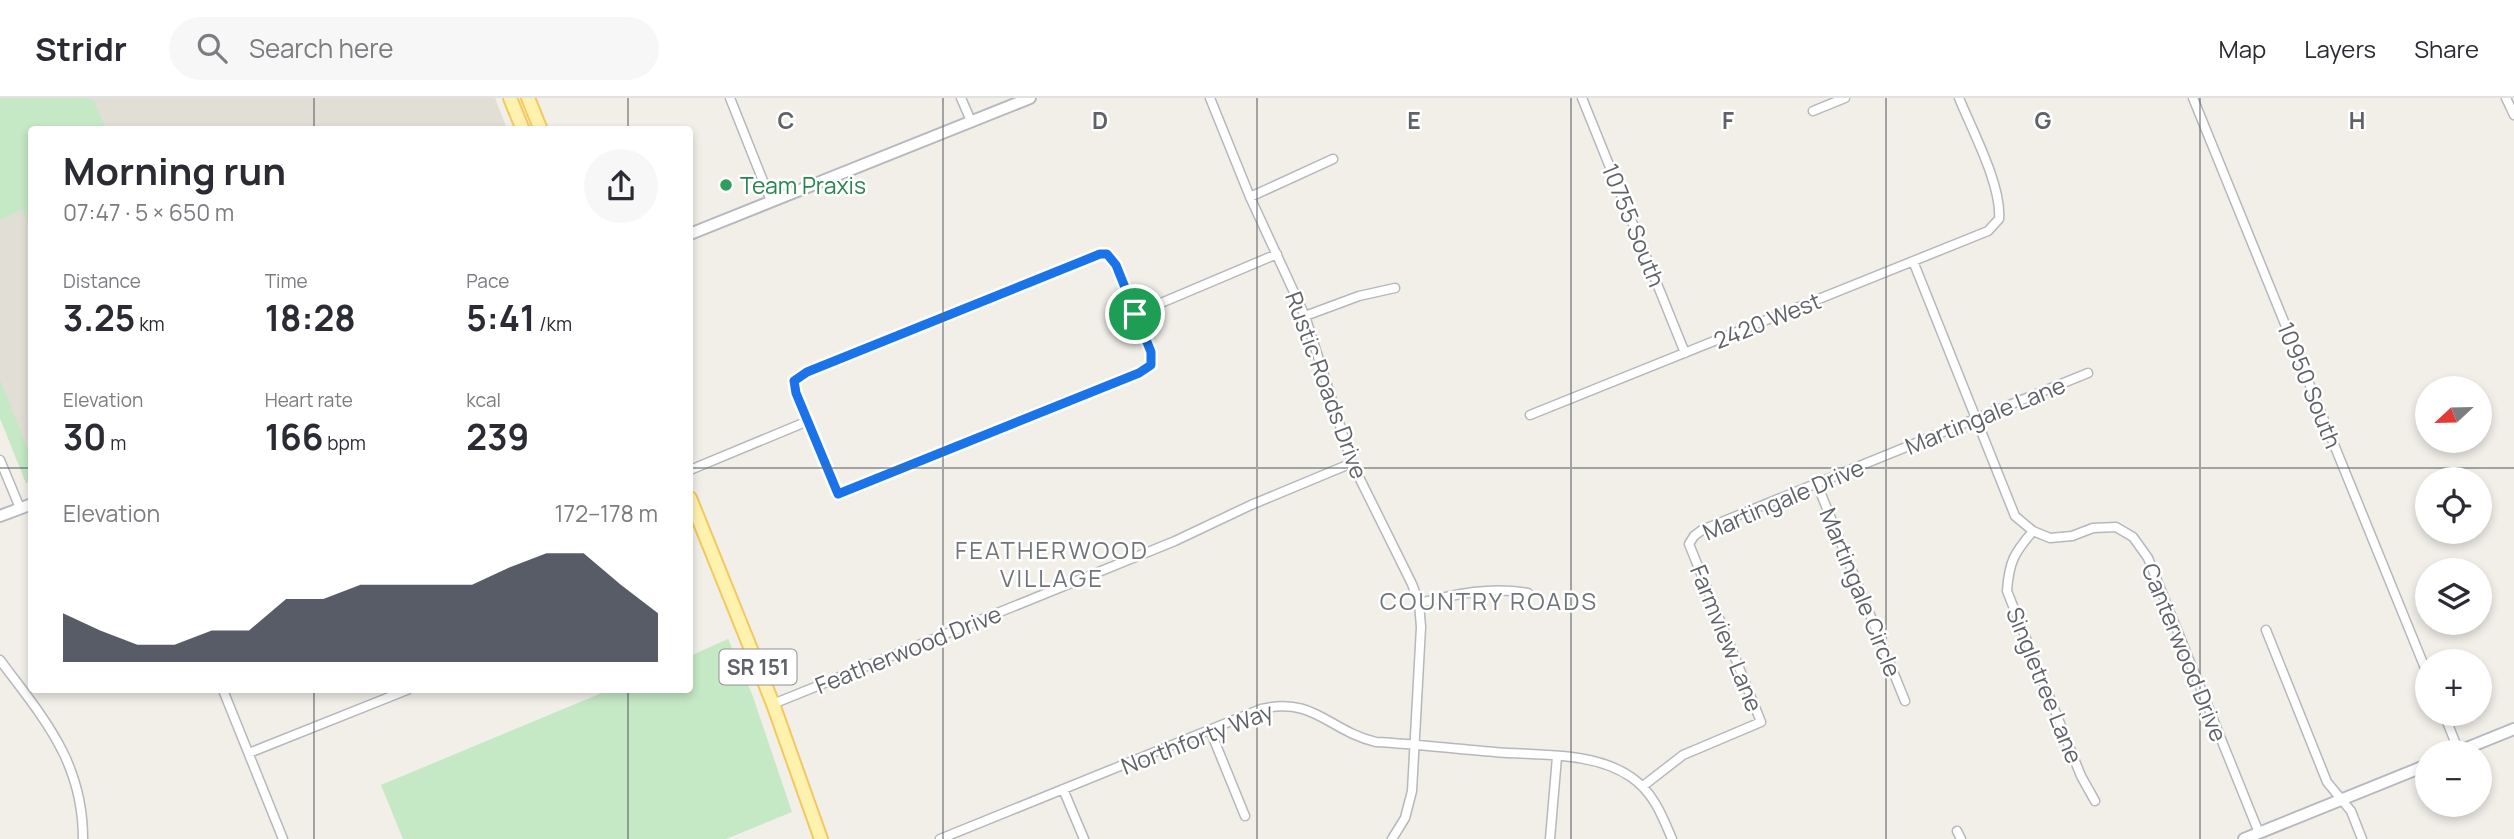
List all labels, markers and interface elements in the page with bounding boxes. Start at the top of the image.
search box [169,17,659,80]
text: Stridr [35,26,127,71]
icon: search [193,29,231,67]
text: Search here [249,30,393,66]
text: Map [2219,32,2266,65]
text: Layers [2304,32,2376,65]
text: Share [2414,32,2479,65]
text: C [778,104,795,136]
text: D [1092,104,1108,136]
text: E [1407,104,1421,136]
text: F [1722,104,1734,136]
text: G [2035,104,2052,136]
text: H [2349,104,2365,136]
text: Morning run [63,144,286,196]
button: share [584,149,658,223]
street label: 10755 South [1595,159,1673,291]
place label: Team Praxis [740,169,866,201]
marker: Team Praxis [718,177,734,193]
text: 07:47 · 5 × 650 m [63,196,234,228]
text: Distance [63,268,141,294]
text: Time [265,268,308,294]
text: Pace [466,268,509,294]
pin [1105,284,1165,344]
street label: 2420 West [1709,284,1825,356]
street label: Rustic Roads Drive [1278,287,1376,483]
text: 3.25 [63,294,135,342]
text: 18:28 [265,294,356,342]
text: 5:41 [466,294,535,342]
icon: arrive [1116,295,1154,333]
text: km [135,311,165,337]
text: /km [535,311,572,337]
street label: 10950 South [2270,317,2350,453]
street label: Martingale Lane [1900,368,2070,462]
north arrow [2415,376,2492,453]
map controls [2415,376,2492,817]
text: Elevation [63,387,143,413]
text: Heart rate [265,387,353,413]
text: kcal [466,387,501,413]
text: 30 [63,413,106,461]
text: 166 [265,413,324,461]
text: 239 [466,413,529,461]
text: m [106,430,126,456]
text: bpm [324,430,366,456]
street label: Martingale Drive [1697,451,1869,547]
button: locate [2415,467,2492,544]
text: Elevation [63,497,160,529]
text: 172–178 m [554,497,658,529]
street label: Martingale Circle [1813,503,1909,681]
district label: FEATHERWOOD VILLAGE [955,533,1149,594]
street label: Canterwood Drive [2135,558,2235,746]
button: layers [2415,558,2492,635]
street label: Farmview Lane [1683,560,1771,716]
district label: COUNTRY ROADS [1380,584,1598,617]
street label: Featherwood Drive [810,597,1006,701]
street label: Singletree Lane [1999,602,2091,768]
button: + [2415,649,2492,726]
road number: SR 151 [720,650,796,684]
street label: Northforty Way [1116,694,1278,782]
button: − [2415,740,2492,817]

